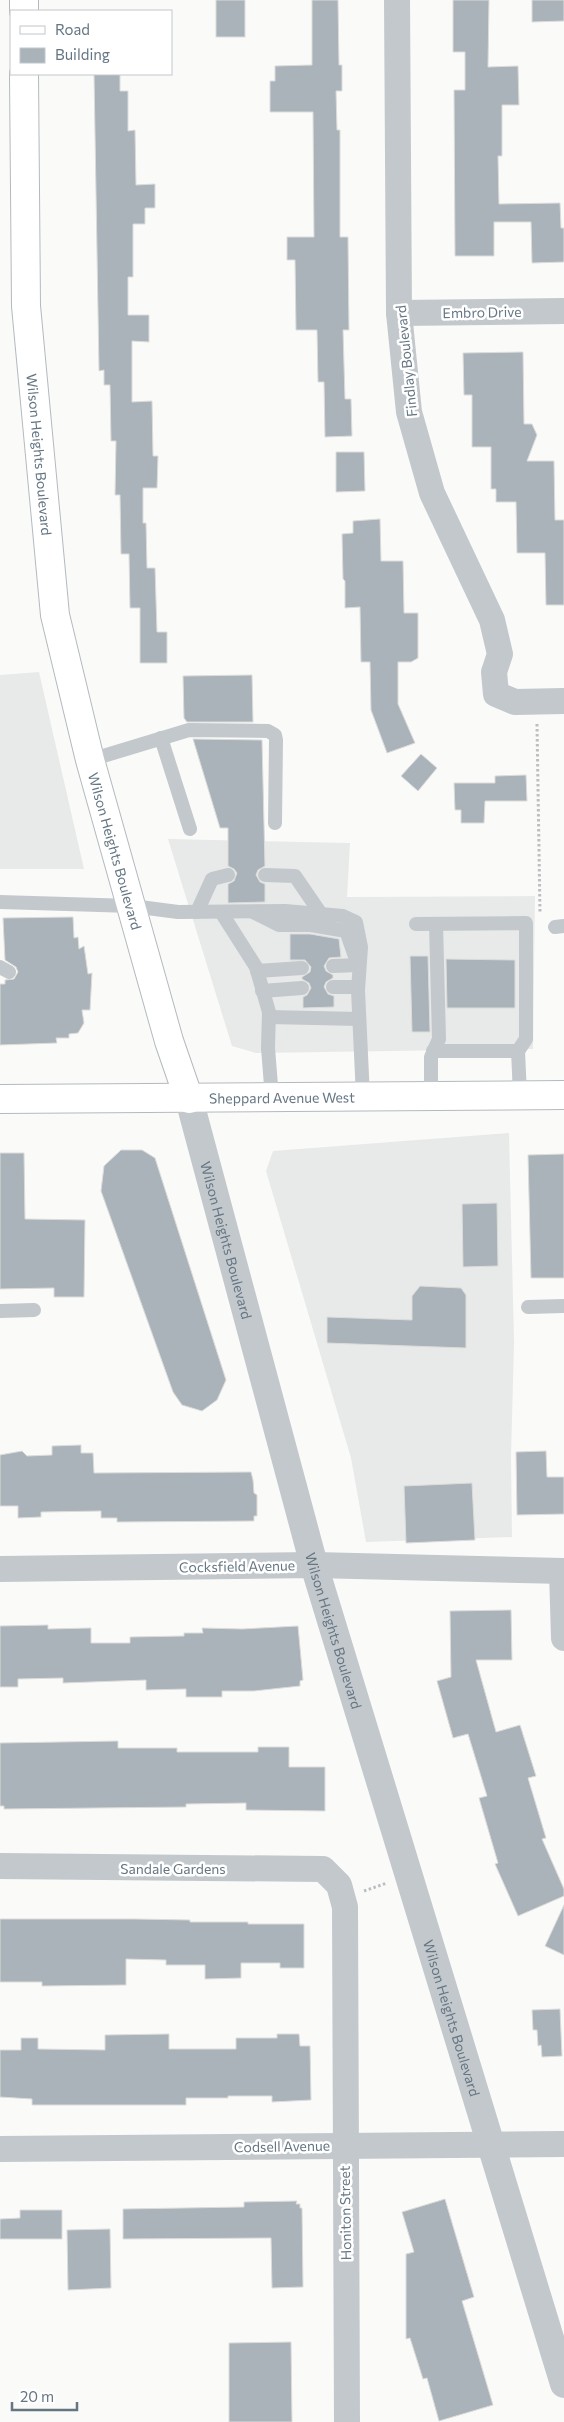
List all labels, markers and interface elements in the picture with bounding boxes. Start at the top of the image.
legend [10,10,172,75]
text: Road [55,20,90,38]
text: Building [55,45,110,63]
street label: Embro Drive [442,303,522,321]
street label: Findlay Boulevard [392,304,420,418]
street label: Wilson Heights Boulevard [24,373,56,536]
street label: Wilson Heights Boulevard [85,770,146,932]
street label: Sheppard Avenue West [209,1088,355,1106]
street label: Wilson Heights Boulevard [198,1159,256,1321]
street label: Wilson Heights Boulevard [302,1550,366,1711]
street label: Cocksfield Avenue [179,1556,295,1576]
street label: Sandale Gardens [120,1860,226,1877]
street label: Wilson Heights Boulevard [420,1938,484,2098]
street label: Codsell Avenue [234,2137,330,2155]
street label: Honiton Street [336,2165,354,2261]
scale bar [12,2380,78,2412]
text: 20 m [20,2387,54,2405]

